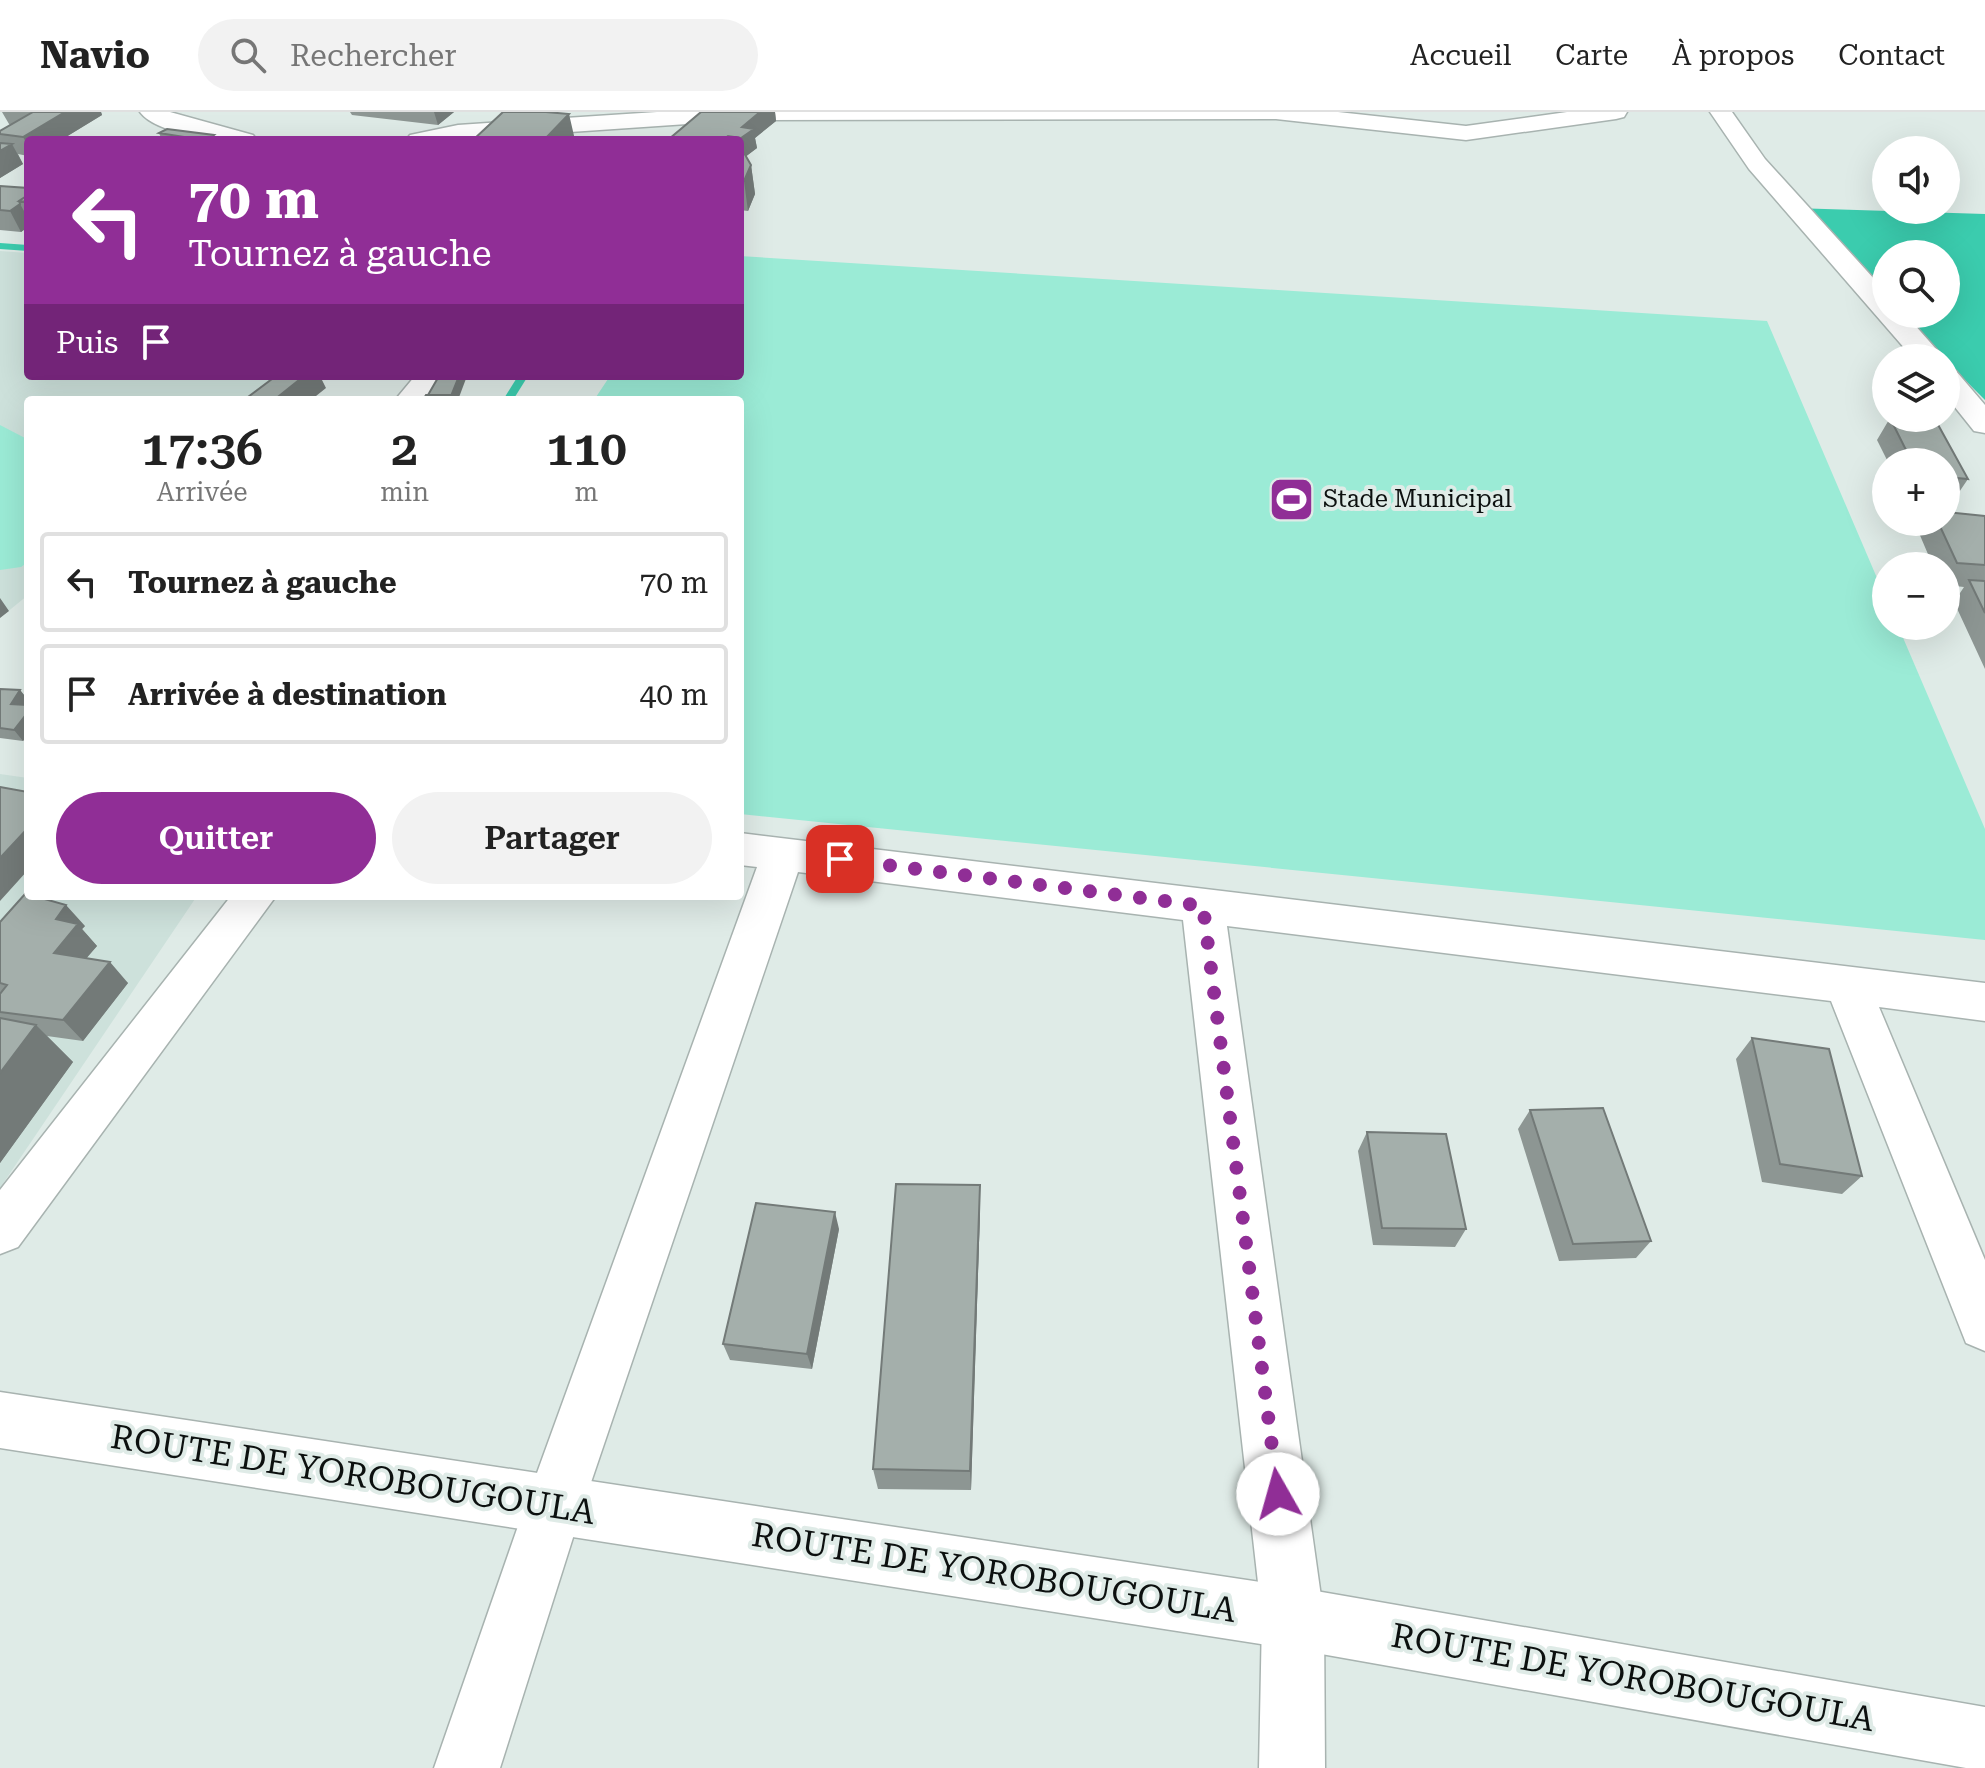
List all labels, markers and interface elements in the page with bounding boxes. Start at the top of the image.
search box [198,19,758,91]
text: Navio [40,33,150,77]
icon: search [226,33,270,77]
text: Rechercher [290,38,457,73]
text: Accueil [1410,39,1511,72]
text: Carte [1555,39,1628,72]
text: À propos [1672,39,1794,72]
text: Contact [1838,39,1945,72]
map controls [1872,136,1960,640]
button: sound [1872,136,1960,224]
text: 70 m [188,166,319,232]
icon: left [56,168,160,272]
text: Tournez à gauche [188,233,491,275]
button: search [1872,240,1960,328]
icon: arrive [134,320,178,364]
text: Puis [56,325,118,360]
button: layers [1872,344,1960,432]
text: 17:36 [141,421,263,477]
text: 2 [391,421,418,477]
text: 110 [546,421,627,477]
button: + [1872,448,1960,536]
sports icon: Stade Municipal [1268,475,1316,523]
text: Arrivée [157,477,248,507]
text: min [380,477,429,507]
text: m [575,477,598,507]
place label: Stade Municipal [1323,485,1512,513]
button: − [1872,552,1960,640]
icon: left [60,560,104,604]
text: Tournez à gauche [128,565,397,600]
text: 70 m [639,565,708,600]
icon: arrive [60,672,104,716]
text: Arrivée à destination [128,677,447,712]
text: 40 m [639,677,708,712]
button: Quitter [56,792,376,884]
button: Partager [392,792,712,884]
pin [806,825,874,893]
icon: arrive [818,837,862,881]
street label: ROUTE DE YOROBOUGOULA [108,1416,598,1532]
position arrow [1236,1452,1320,1536]
street label: ROUTE DE YOROBOUGOULA [749,1514,1239,1630]
street label: ROUTE DE YOROBOUGOULA [1388,1615,1878,1739]

